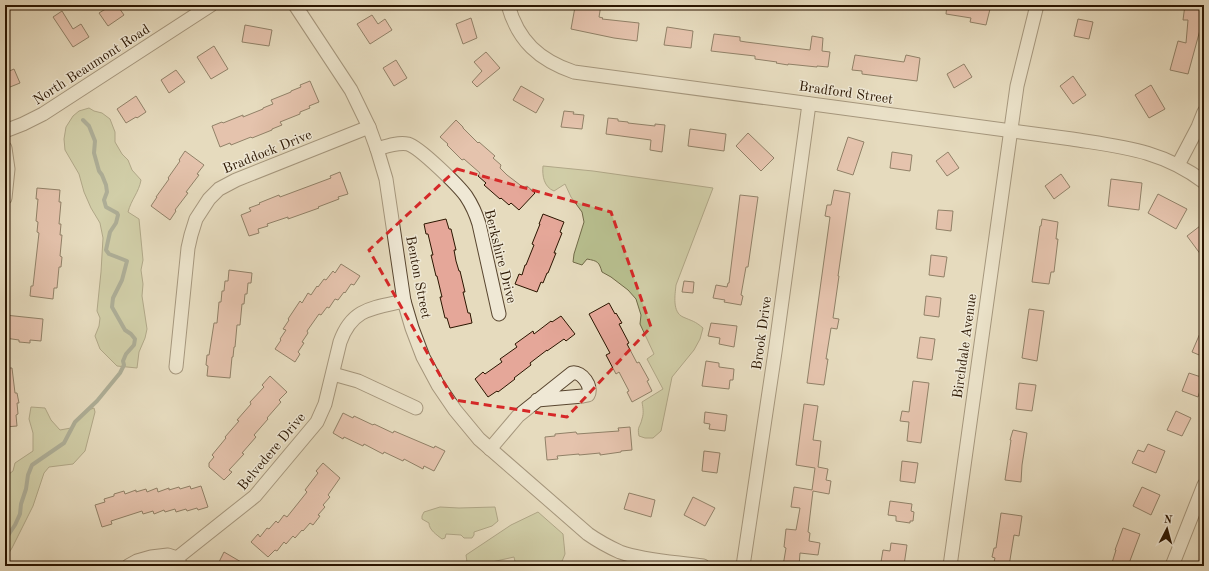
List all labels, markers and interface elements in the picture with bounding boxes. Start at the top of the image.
street label: North Beaumont Road [31,22,152,108]
street label: Bradford Street [798,79,894,107]
street label: Braddock Drive [221,128,314,176]
street label: Berkshire Drive [482,208,518,305]
street label: Benton Street [403,235,433,320]
street label: Birchdale Avenue [951,293,979,399]
street label: Brook Drive [750,295,774,371]
street label: Belvedere Drive [235,410,308,493]
north arrow [1147,509,1187,549]
text: N [1163,515,1173,527]

